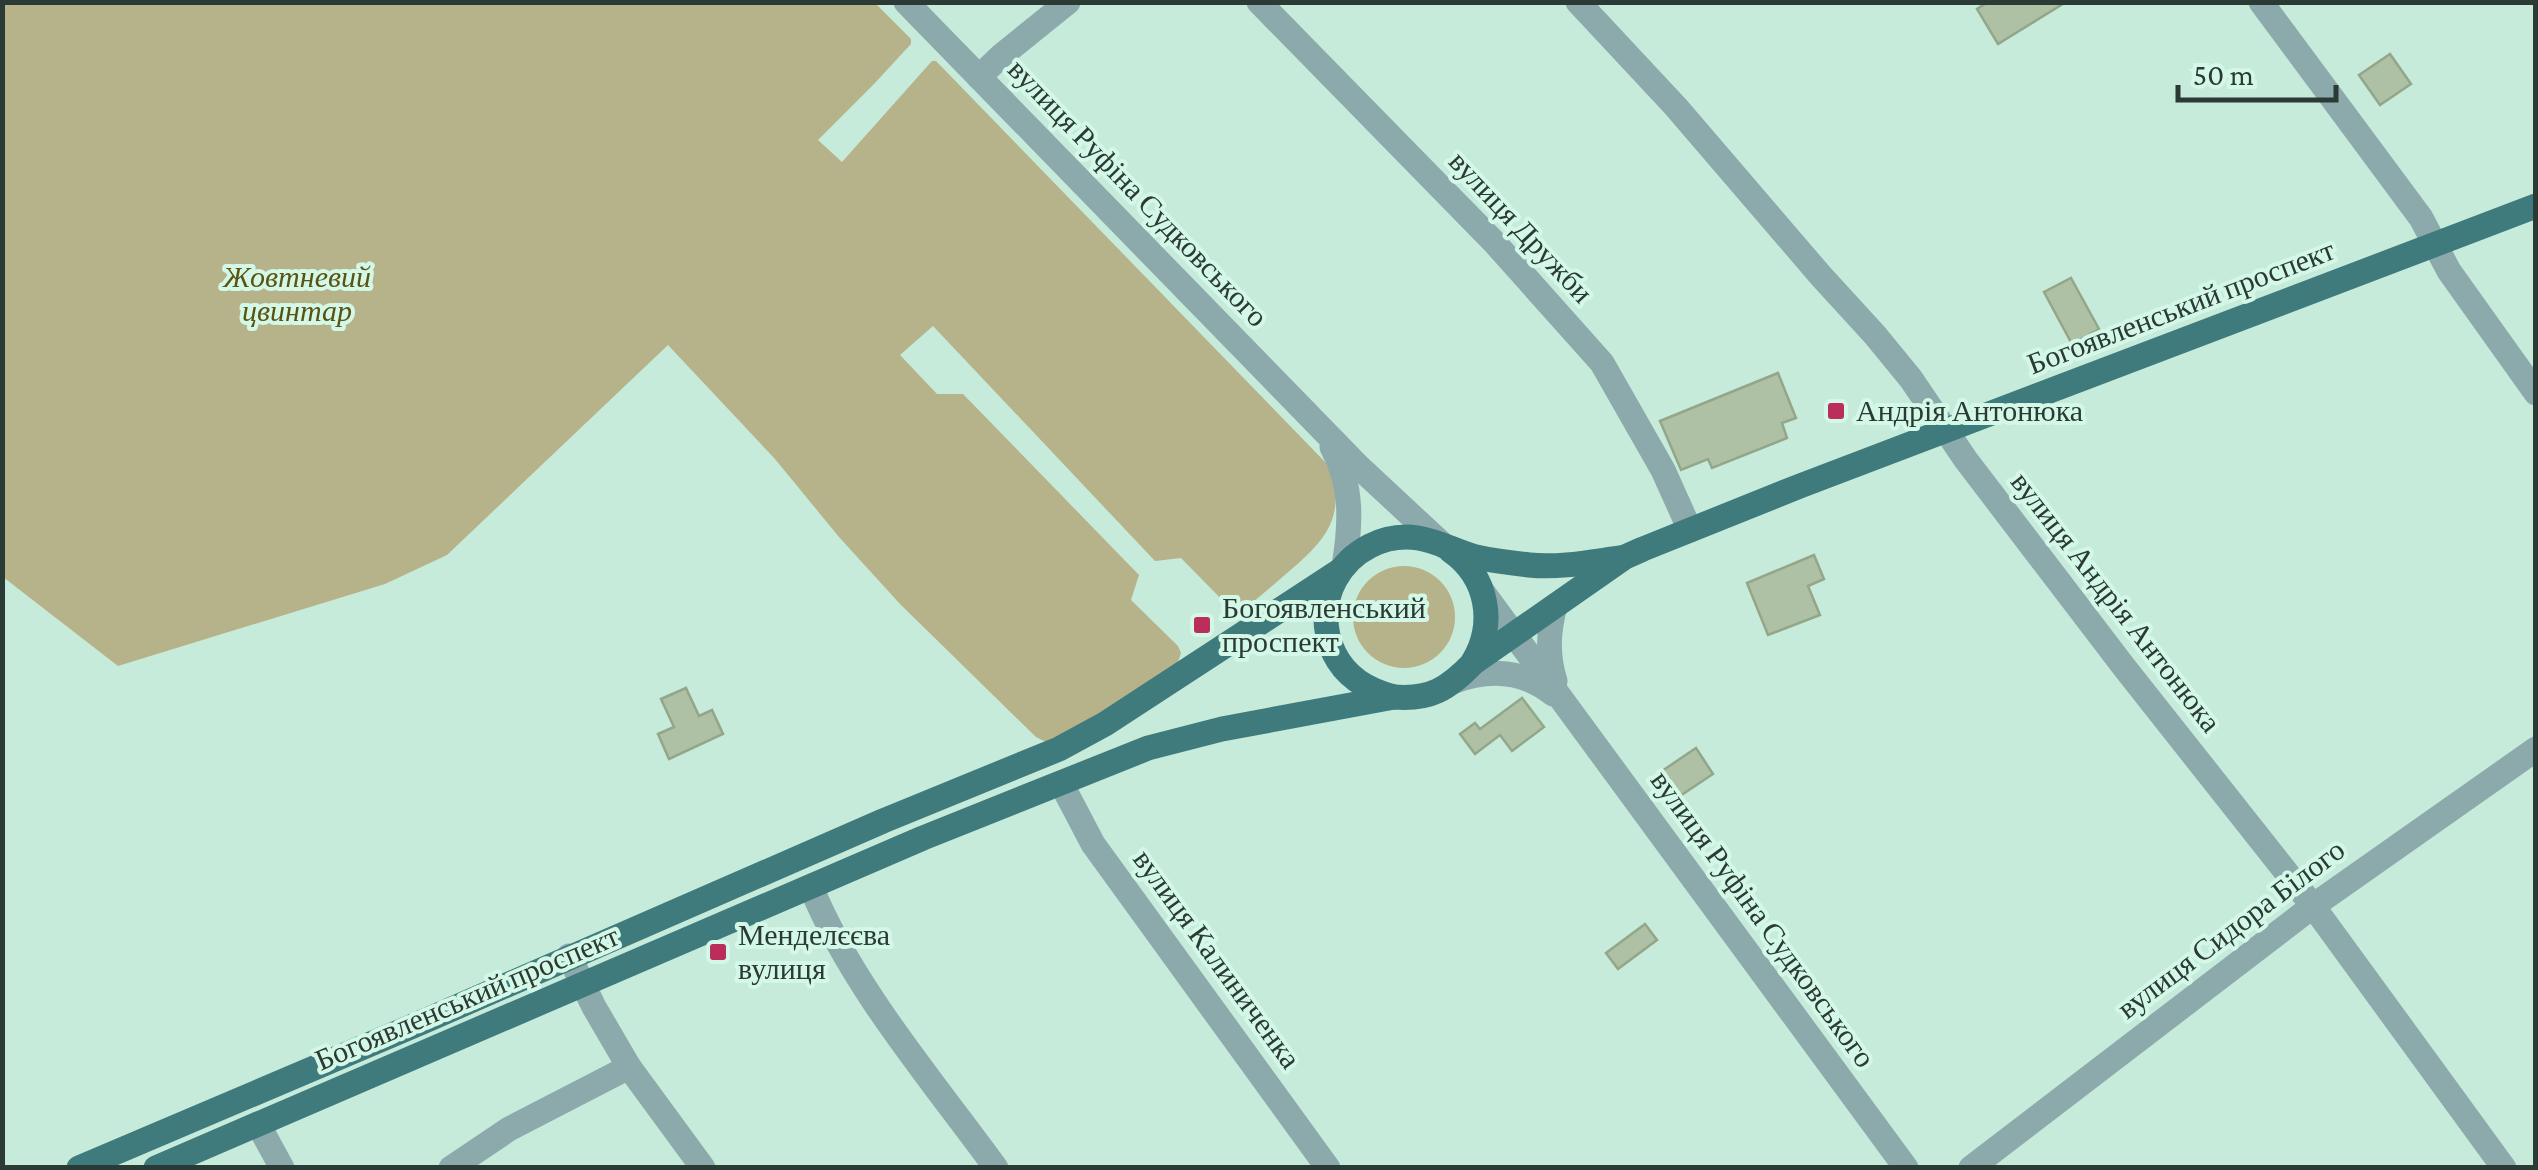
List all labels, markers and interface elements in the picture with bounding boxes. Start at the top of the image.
scale bar [2178,40,2336,102]
street label: вулиця Руфіна Судковського [1002,52,1275,333]
text: 50 m [2193,58,2254,91]
street label: вулиця Дружби [1443,144,1600,309]
street label: Богоявленський проспект [2023,233,2339,380]
park label: Жовтневий цвинтар [222,260,371,327]
place label: Андрія Антонюка [1856,394,2083,427]
marker: Андрія Антонюка [1825,400,1847,422]
street label: вулиця Андрія Антонюка [2005,465,2228,738]
place label: Богоявленський проспект [1222,591,1426,658]
marker: Богоявленський проспект [1191,614,1213,636]
street label: вулиця Руфіна Судковського [1645,764,1882,1073]
street label: вулиця Сидора Білого [2111,832,2351,1025]
street label: вулиця Калиниченка [1127,843,1308,1074]
place label: Менделєєва вулиця [738,918,890,985]
street label: Богоявленський проспект [310,919,623,1076]
marker: Менделєєва вулиця [707,941,729,963]

